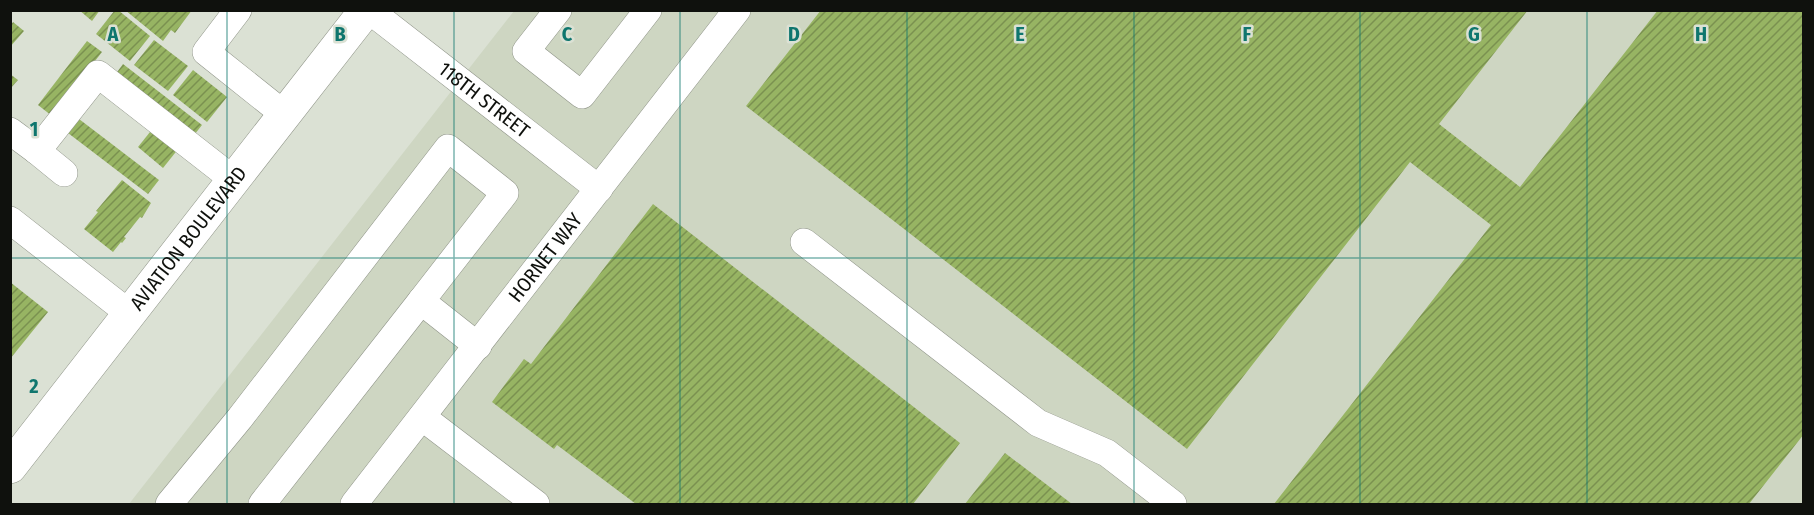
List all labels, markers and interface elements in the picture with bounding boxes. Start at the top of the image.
text: A [107,22,120,46]
text: B [334,22,346,46]
text: C [562,22,573,46]
text: D [788,22,800,46]
text: E [1015,22,1025,46]
text: F [1243,22,1252,46]
text: G [1468,22,1480,46]
text: H [1695,22,1707,46]
street label: 118TH STREET [434,57,535,143]
text: 1 [30,117,38,141]
street label: AVIATION BOULEVARD [125,162,252,315]
street label: HORNET WAY [503,208,587,307]
text: 2 [28,374,39,398]

